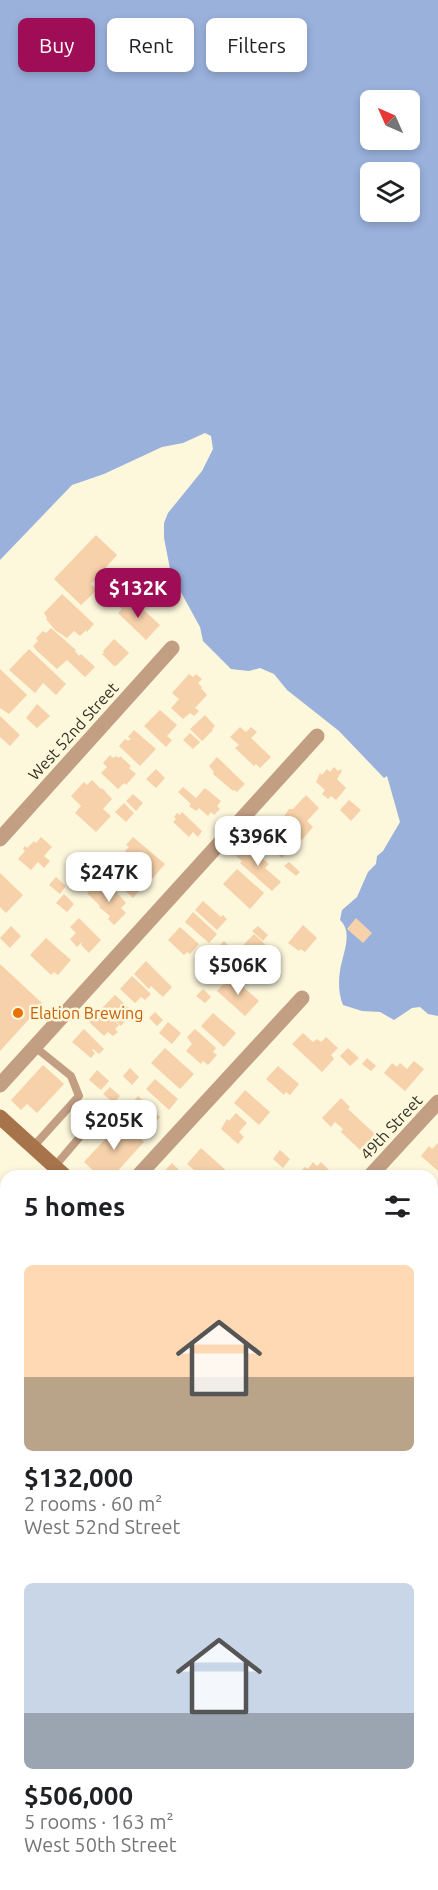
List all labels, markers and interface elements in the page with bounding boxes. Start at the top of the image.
chip: Buy [18,18,95,72]
chip: Rent [107,18,194,72]
chip: Filters [206,18,307,72]
north arrow [360,90,420,150]
map controls [360,90,420,222]
button: layers [360,162,420,222]
pin: $132K [96,568,180,619]
text: $132K [109,576,167,599]
street label: West 52nd Street [24,678,122,784]
pin: $396K [216,816,300,867]
text: $396K [229,824,287,847]
pin: $247K [67,852,151,903]
text: $247K [80,860,138,883]
pin: $506K [196,945,280,996]
text: $506K [209,953,267,976]
place label: Elation Brewing [30,1004,143,1022]
marker: Elation Brewing [11,1006,25,1020]
street label: 49th Street [357,1090,426,1163]
pin: $205K [72,1100,156,1151]
text: $205K [85,1108,143,1131]
icon: filters [381,1190,414,1223]
text: 5 homes [24,1192,125,1221]
icon: home [165,1304,273,1412]
text: $132,000 [24,1463,133,1492]
text: 2 rooms · 60 m² [24,1492,162,1515]
text: West 52nd Street [24,1515,180,1538]
icon: home [165,1622,273,1730]
text: $506,000 [24,1781,133,1810]
text: 5 rooms · 163 m² [24,1810,174,1833]
text: West 50th Street [24,1833,177,1856]

